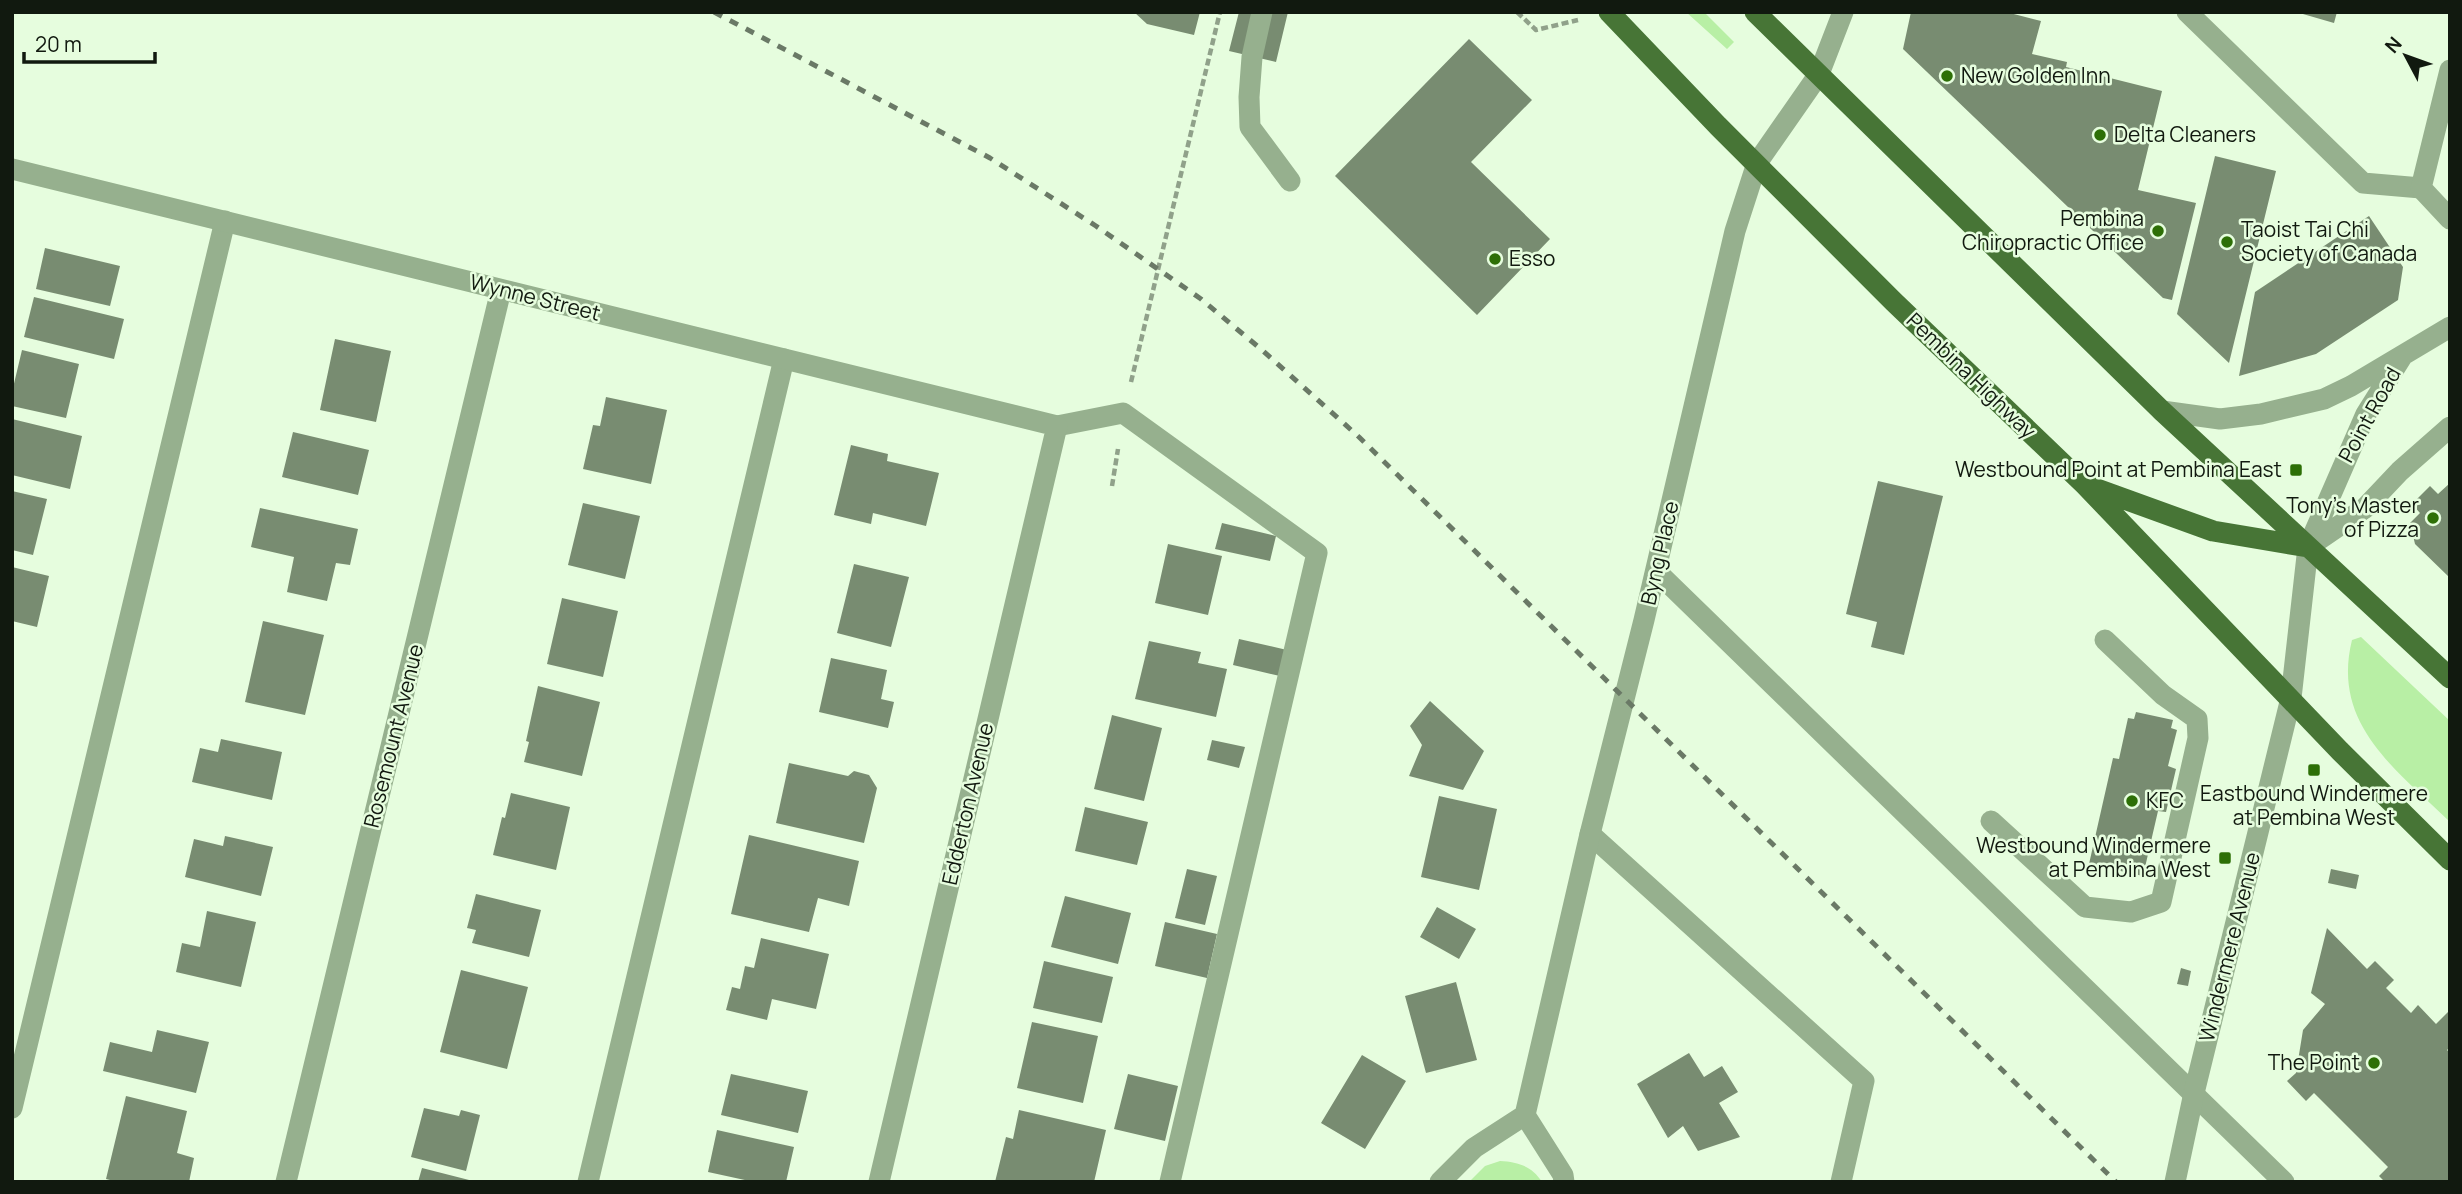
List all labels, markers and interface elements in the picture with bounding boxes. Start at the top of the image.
scale bar [24,21,156,65]
north arrow [2371,21,2441,91]
text: 20 m [35,30,82,58]
text: N [2379,31,2407,59]
place label: New Golden Inn [1961,61,2111,89]
marker: New Golden Inn [1939,68,1955,84]
place label: Delta Cleaners [2114,120,2256,148]
marker: Delta Cleaners [2092,127,2108,143]
place label: Pembina Chiropractic Office [1962,204,2144,256]
place label: Taoist Tai Chi Society of Canada [2241,215,2417,267]
marker: Pembina Chiropractic Office [2150,223,2166,239]
marker: Taoist Tai Chi Society of Canada [2219,234,2235,250]
place label: Esso [1509,244,1555,272]
marker: Esso [1487,251,1503,267]
street label: Wynne Street [467,267,604,327]
street label: Pembina Highway [1901,306,2043,444]
street label: Point Road [2331,362,2407,467]
place label: Westbound Point at Pembina East [1955,455,2282,483]
marker: Westbound Point at Pembina East [2288,462,2304,478]
place label: Tony's Master of Pizza [2286,491,2419,543]
street label: Byng Place [1633,498,1685,608]
marker: Tony's Master of Pizza [2425,510,2441,526]
street label: Rosemount Avenue [357,641,429,830]
street label: Edderton Avenue [935,720,999,888]
marker: Eastbound Windermere at Pembina West [2306,762,2322,778]
place label: Eastbound Windermere at Pembina West [2200,779,2428,831]
place label: KFC [2146,786,2184,814]
marker: KFC [2124,793,2140,809]
place label: Westbound Windermere at Pembina West [1976,831,2211,883]
street label: Windermere Avenue [2192,849,2266,1045]
marker: Westbound Windermere at Pembina West [2217,850,2233,866]
place label: The Point [2268,1048,2360,1076]
marker: The Point [2366,1055,2382,1071]

